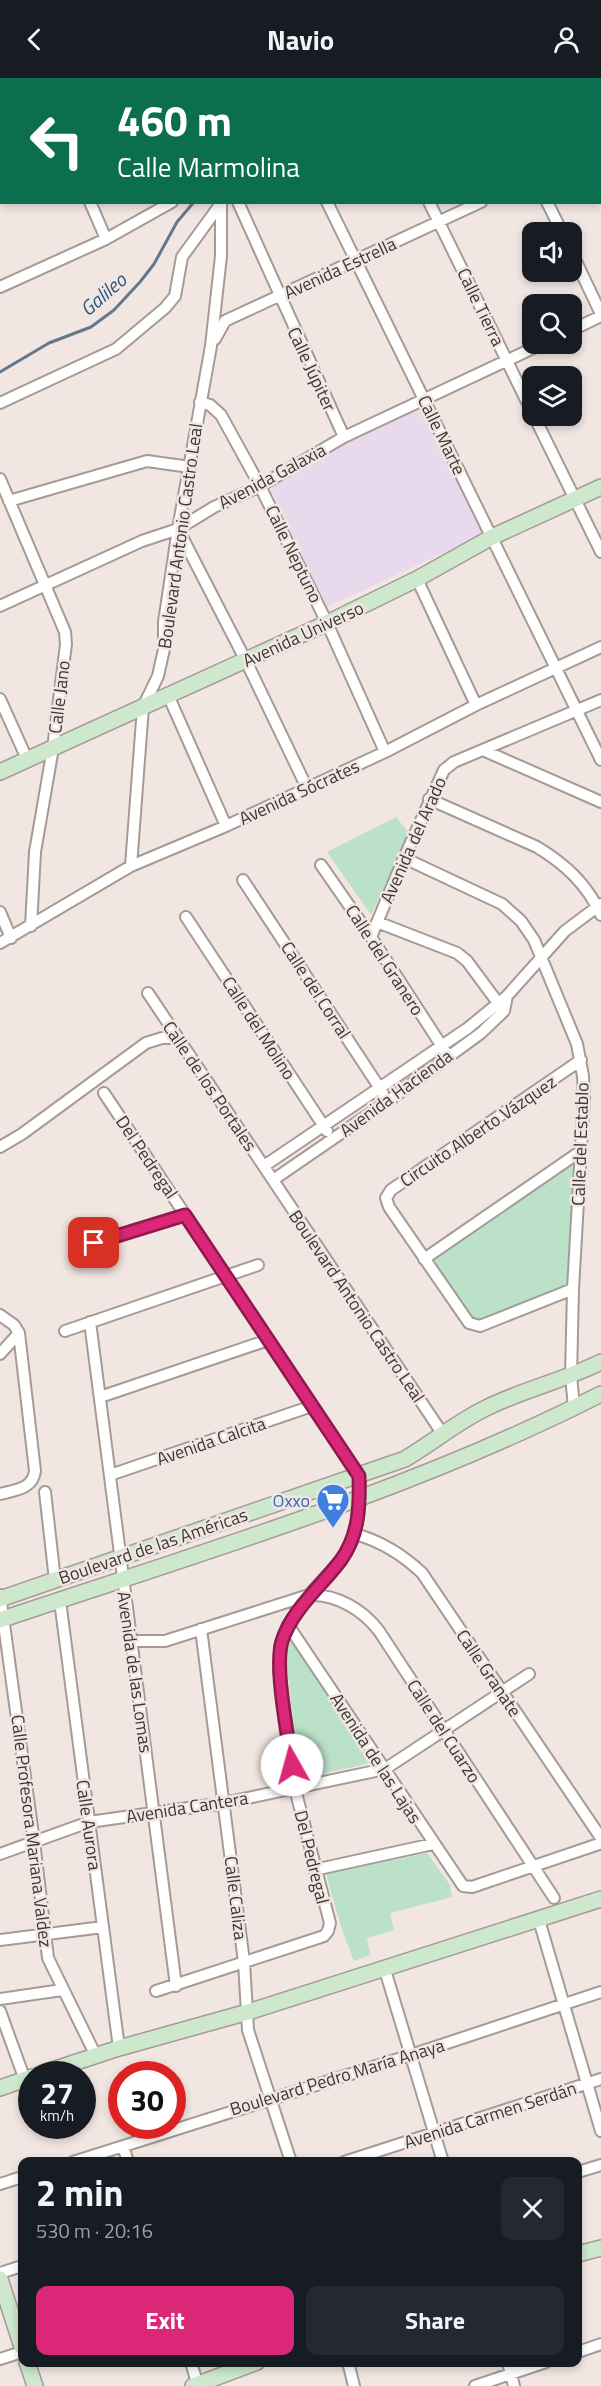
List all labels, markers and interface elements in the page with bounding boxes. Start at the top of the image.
text: Navio [267,19,334,60]
icon: back [18,23,51,56]
icon: person [550,23,583,56]
text: 460 m [117,88,232,152]
icon: left [18,102,96,180]
text: Calle Marmolina [117,146,300,187]
map controls [522,222,582,426]
button: sound [522,222,582,282]
street label: Avenida Estrella [279,230,401,306]
street label: Calle Tierra [450,263,512,351]
water label: Galileo [73,264,134,323]
button: search [522,294,582,354]
street label: Calle Júpiter [281,323,343,415]
button: layers [522,366,582,426]
street label: Calle Marte [411,390,473,480]
street label: Boulevard Antonio Castro Leal [151,422,209,650]
street label: Avenida Galaxia [213,436,331,516]
street label: Calle Neptuno [259,501,329,607]
street label: Avenida Universo [238,594,368,674]
street label: Calle Jano [41,659,77,735]
street label: Avenida Sócrates [234,752,364,832]
street label: Avenida del Arado [373,772,453,908]
street label: Calle del Granero [339,899,431,1021]
street label: Calle del Corral [274,936,358,1044]
street label: Calle del Molino [215,971,303,1085]
street label: Calle de los Portales [156,1015,264,1157]
street label: Avenida Hacienda [334,1043,458,1143]
street label: Circuito Alberto Vázquez [394,1068,562,1194]
street label: Calle del Establo [564,1082,596,1206]
street label: Del Pedregal [109,1110,185,1204]
street label: Boulevard Antonio Castro Leal [282,1204,432,1408]
pin [68,1217,119,1268]
icon: arrive [77,1226,110,1259]
street label: Avenida Calcita [153,1410,269,1472]
supermarket icon: Oxxo [315,1482,351,1529]
place label: Oxxo [273,1487,310,1514]
street label: Boulevard de las Américas [55,1501,251,1591]
street label: Avenida de las Lomas [110,1590,160,1754]
street label: Calle Granate [450,1624,528,1722]
street label: Calle del Cuarzo [400,1674,488,1788]
street label: Avenida de las Lajas [324,1687,428,1829]
street label: Calle Profesora Mariana Valdez [4,1713,60,1949]
position arrow [260,1733,324,1797]
street label: Calle Aurora [69,1778,109,1872]
street label: Avenida Cantera [124,1784,250,1830]
street label: Del Pedregal [287,1807,337,1907]
street label: Calle Caliza [217,1855,255,1941]
street label: Boulevard Pedro María Anaya [226,2031,448,2123]
speed limit sign: 30 [108,2061,186,2139]
text: 27 [40,2070,74,2116]
street label: Avenida Carmen Serdán [400,2074,580,2156]
text: km/h [40,2104,74,2127]
text: 2 min [36,2165,123,2220]
button: close [501,2177,564,2240]
text: 530 m · 20:16 [36,2215,153,2246]
button: Exit [36,2286,294,2355]
button: Share [306,2286,564,2355]

